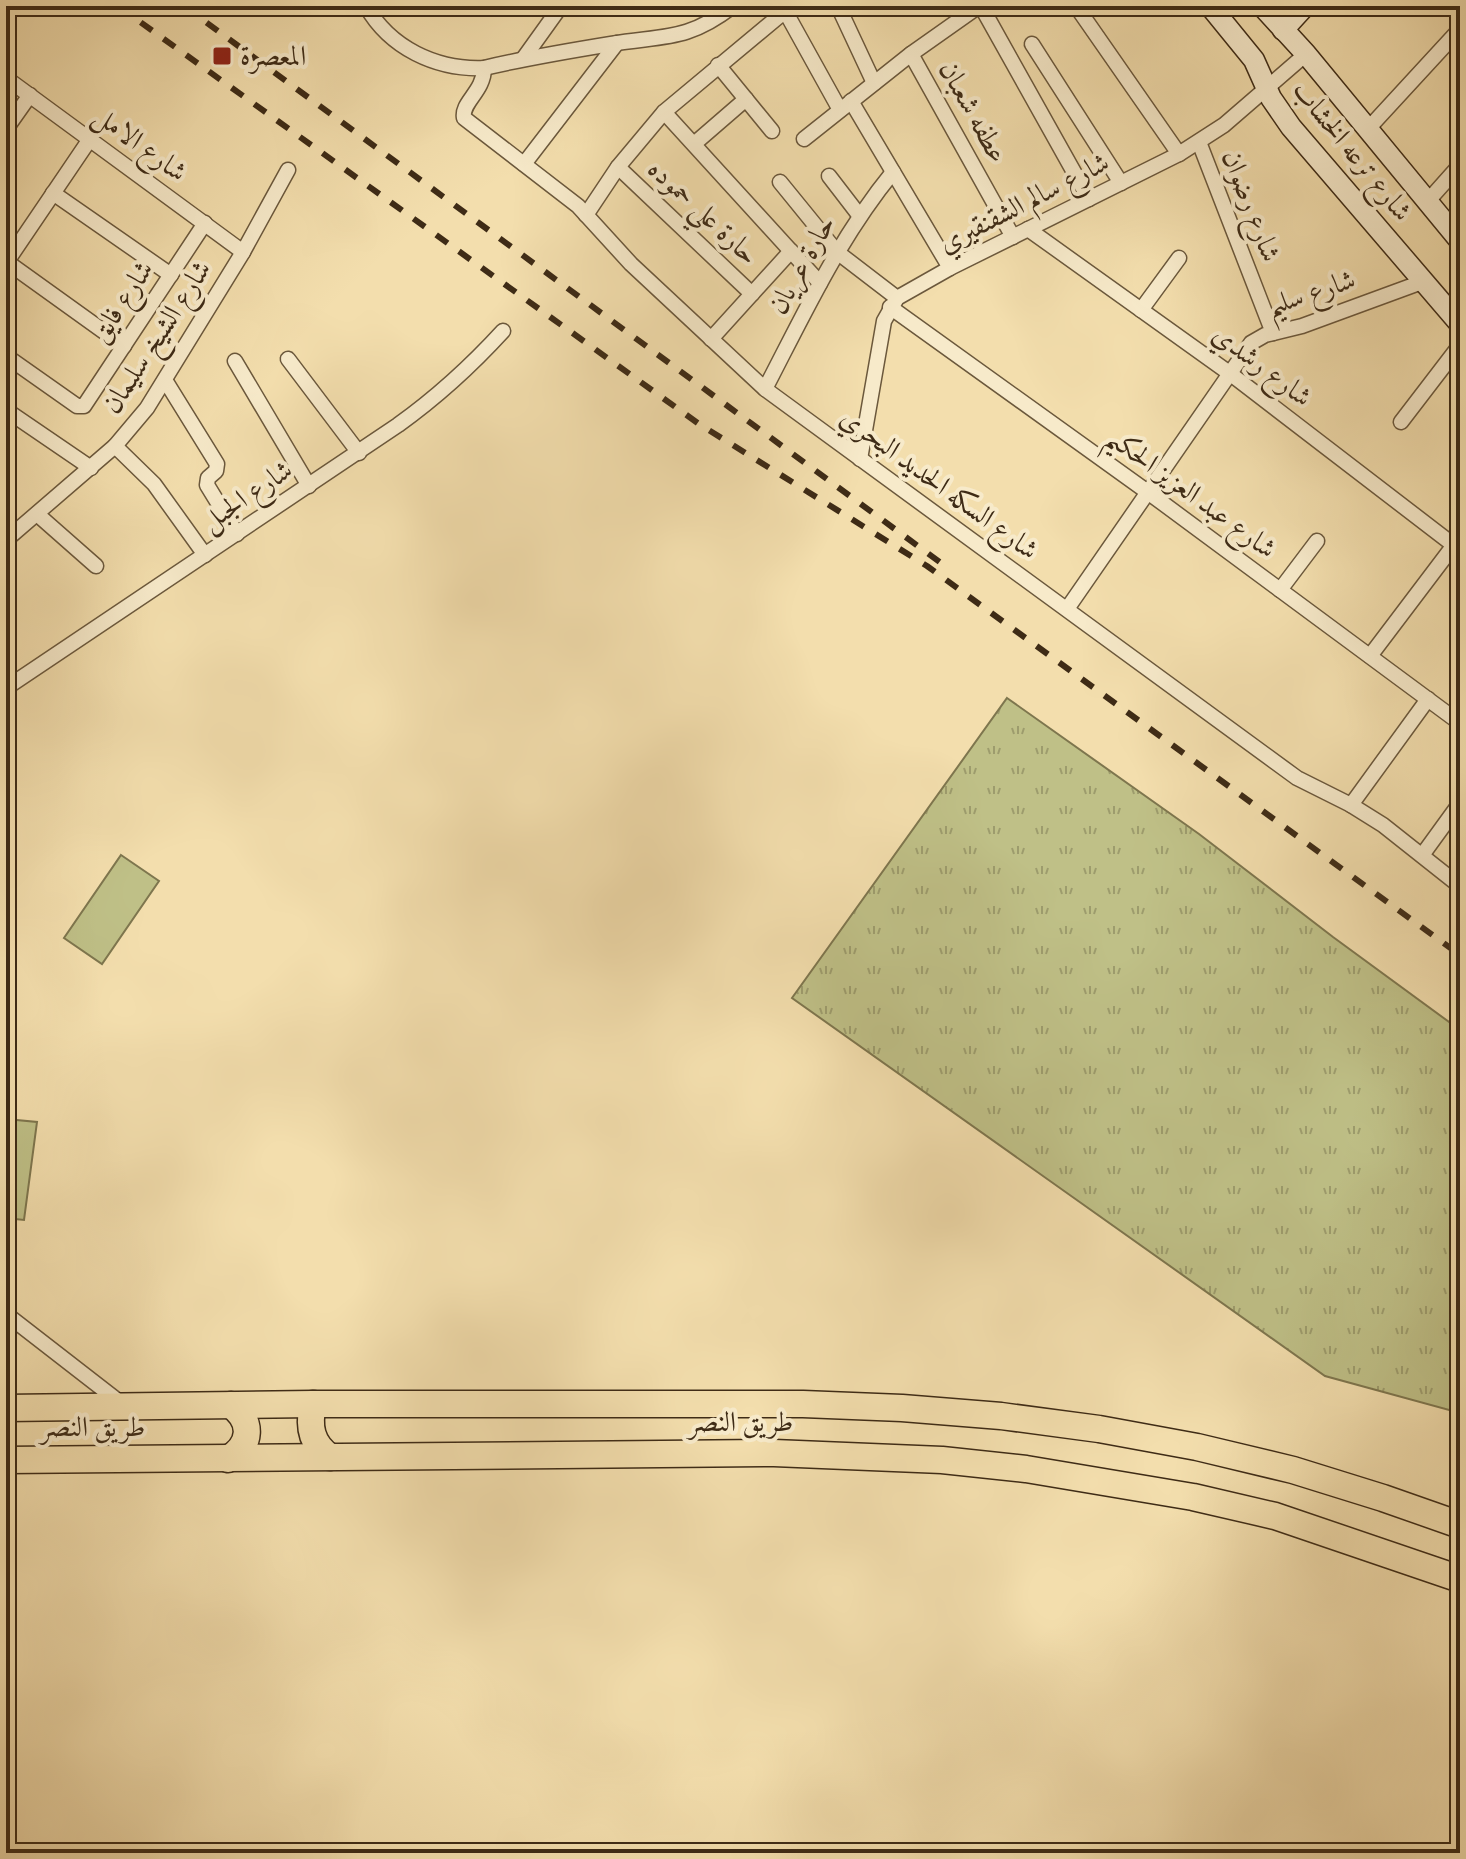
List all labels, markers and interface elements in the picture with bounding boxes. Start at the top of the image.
place label: المعصرة [240,39,306,74]
marker: المعصرة [211,45,233,67]
street label: عطفه شعبان [931,55,1015,169]
street label: شارع ترعه الخشاب [1281,73,1419,232]
street label: شارع الامل [83,98,194,194]
street label: شارع سالم الشقنقيري [933,145,1118,266]
street label: شارع رضوان [1209,145,1288,269]
street label: حارة علي حموده [635,152,766,278]
street label: حارة عريان [761,209,844,321]
street label: شارع فايق [82,254,166,353]
street label: شارع الشيخ سليمان [94,254,225,424]
street label: شارع سليم [1262,262,1363,332]
street label: شارع رشدي [1202,317,1319,419]
street label: شارع السكه الحديد البحري [830,400,1045,572]
street label: شارع عبد العزيز الحكيم [1094,419,1283,574]
street label: شارع الجبل [194,453,302,544]
street label: طريق النصر [686,1405,793,1440]
street label: طريق النصر [38,1410,145,1445]

